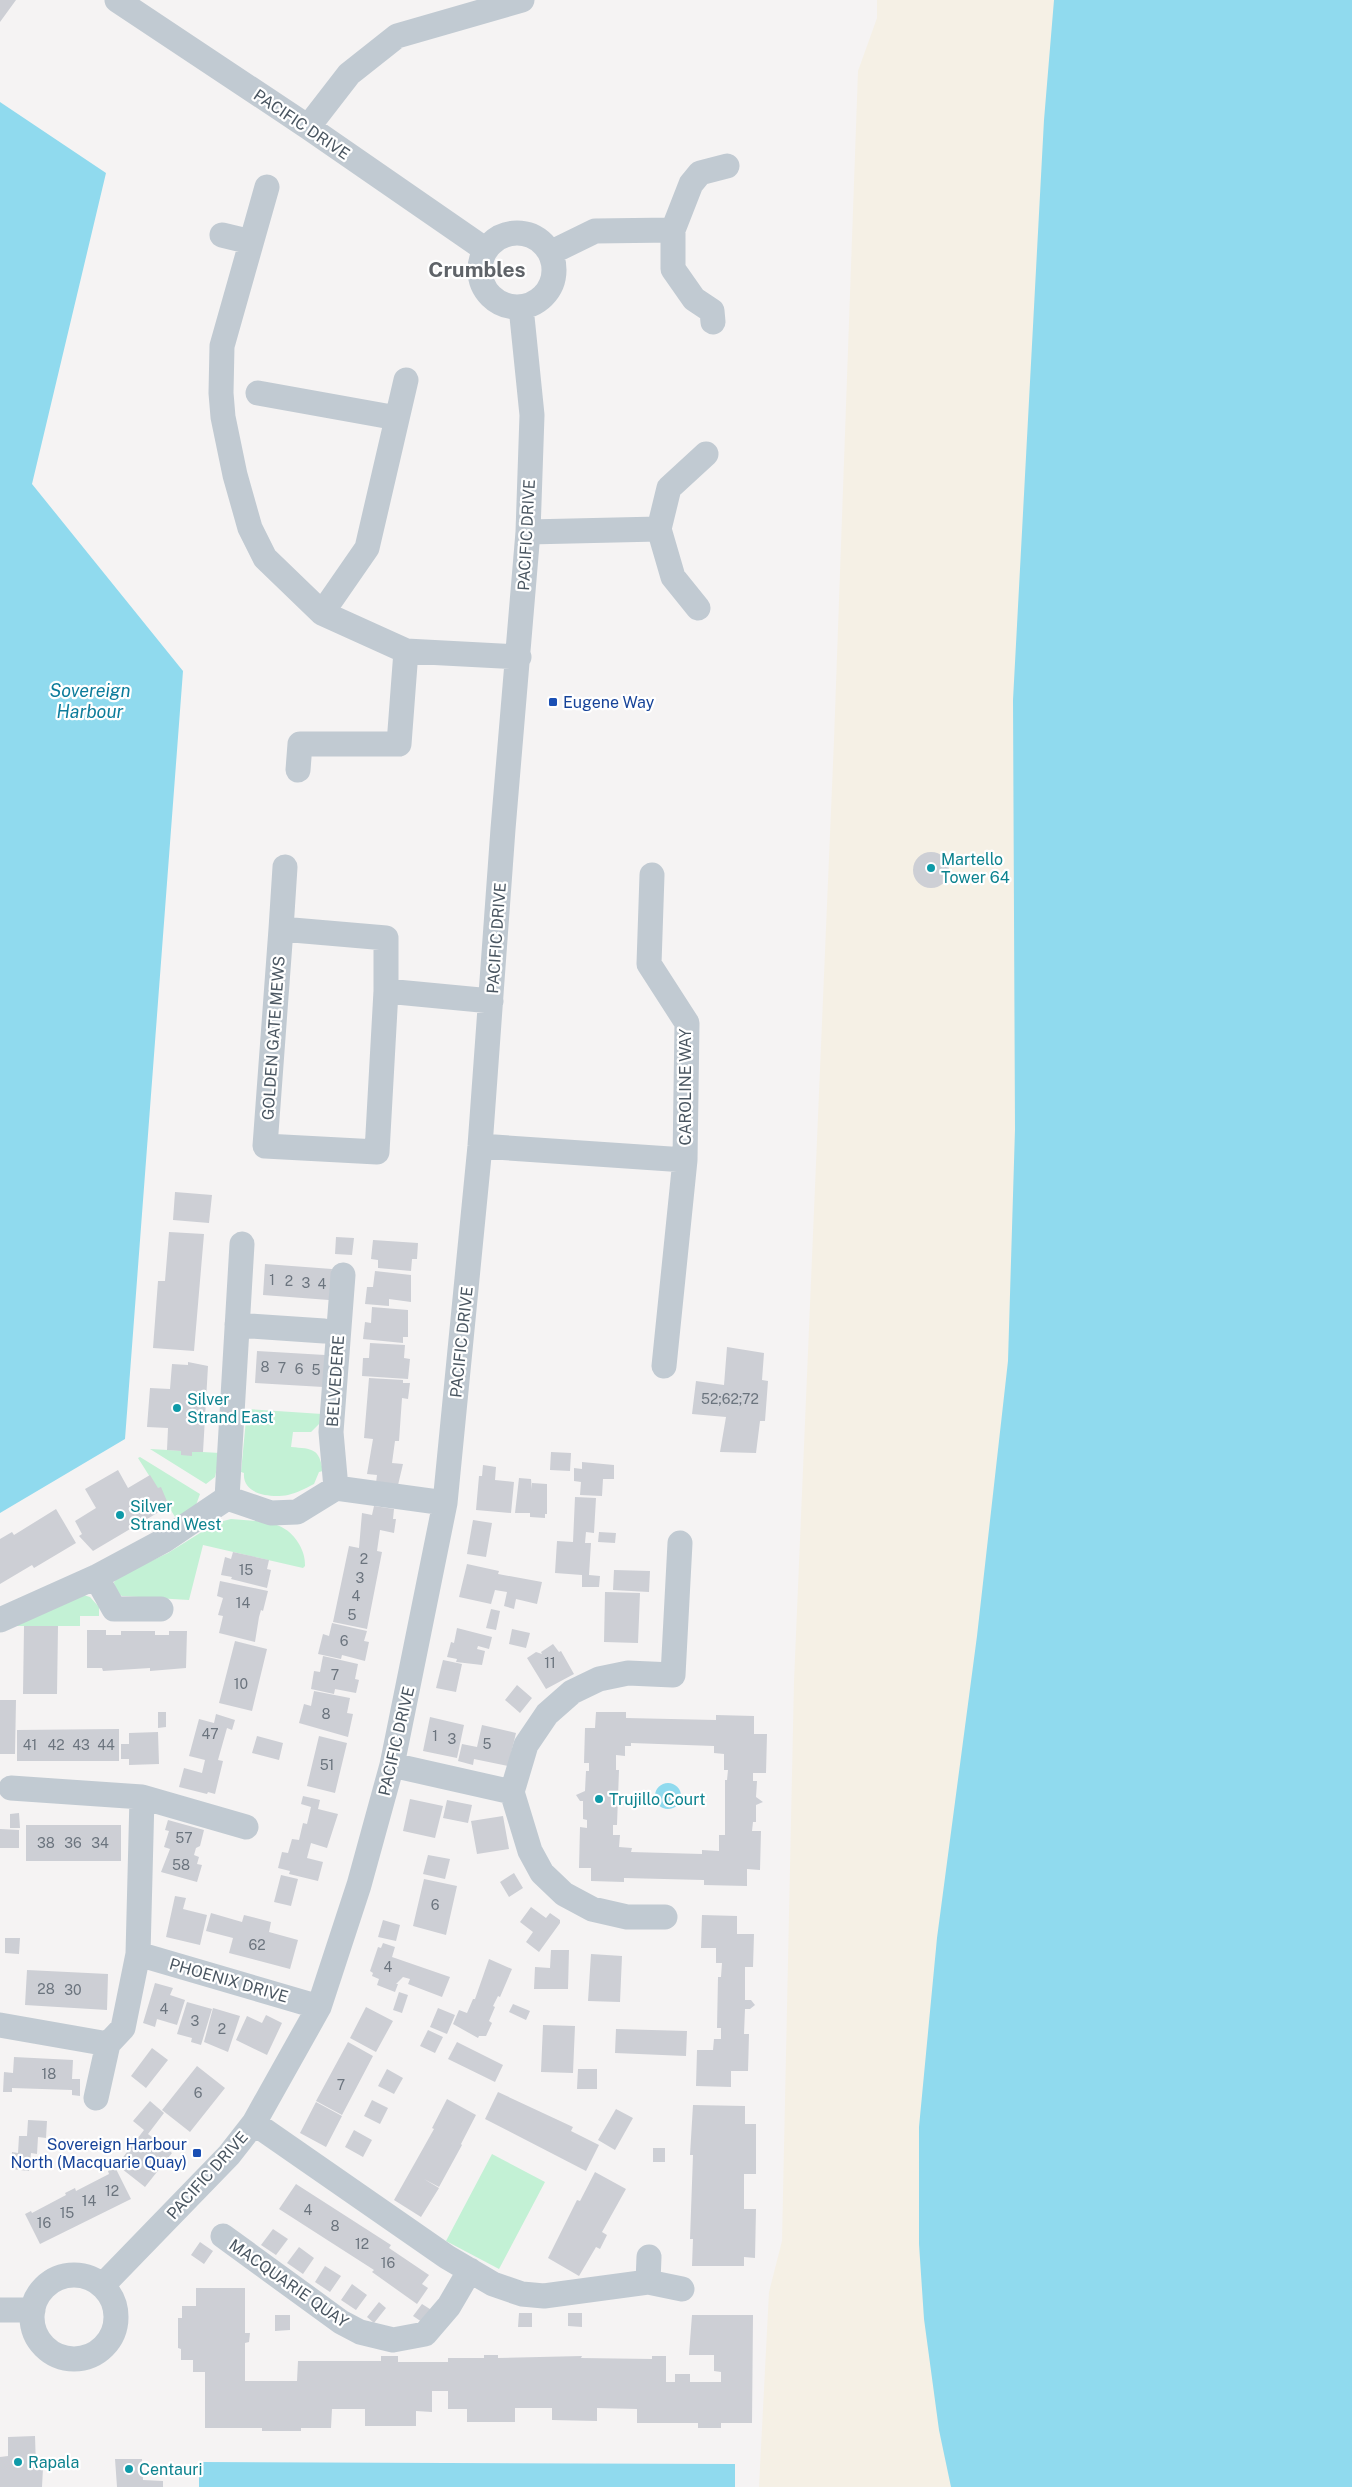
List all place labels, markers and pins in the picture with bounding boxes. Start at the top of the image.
place label: Eugene Way [563,693,655,712]
marker: Eugene Way [547,696,559,708]
place label: Martello Tower 64 [941,850,1010,887]
marker: Martello Tower 64 [925,862,937,874]
place label: Silver Strand East [187,1390,274,1427]
marker: Silver Strand East [171,1402,183,1414]
place label: Silver Strand West [130,1497,221,1534]
marker: Silver Strand West [114,1509,126,1521]
place label: Trujillo Court [609,1790,705,1809]
marker: Trujillo Court [593,1793,605,1805]
place label: Sovereign Harbour North (Macquarie Quay) [11,2135,187,2172]
marker: Sovereign Harbour North (Macquarie Quay) [191,2147,203,2159]
place label: Rapala [28,2453,79,2472]
marker: Rapala [12,2456,24,2468]
place label: Centauri [139,2460,203,2479]
marker: Centauri [123,2463,135,2475]

